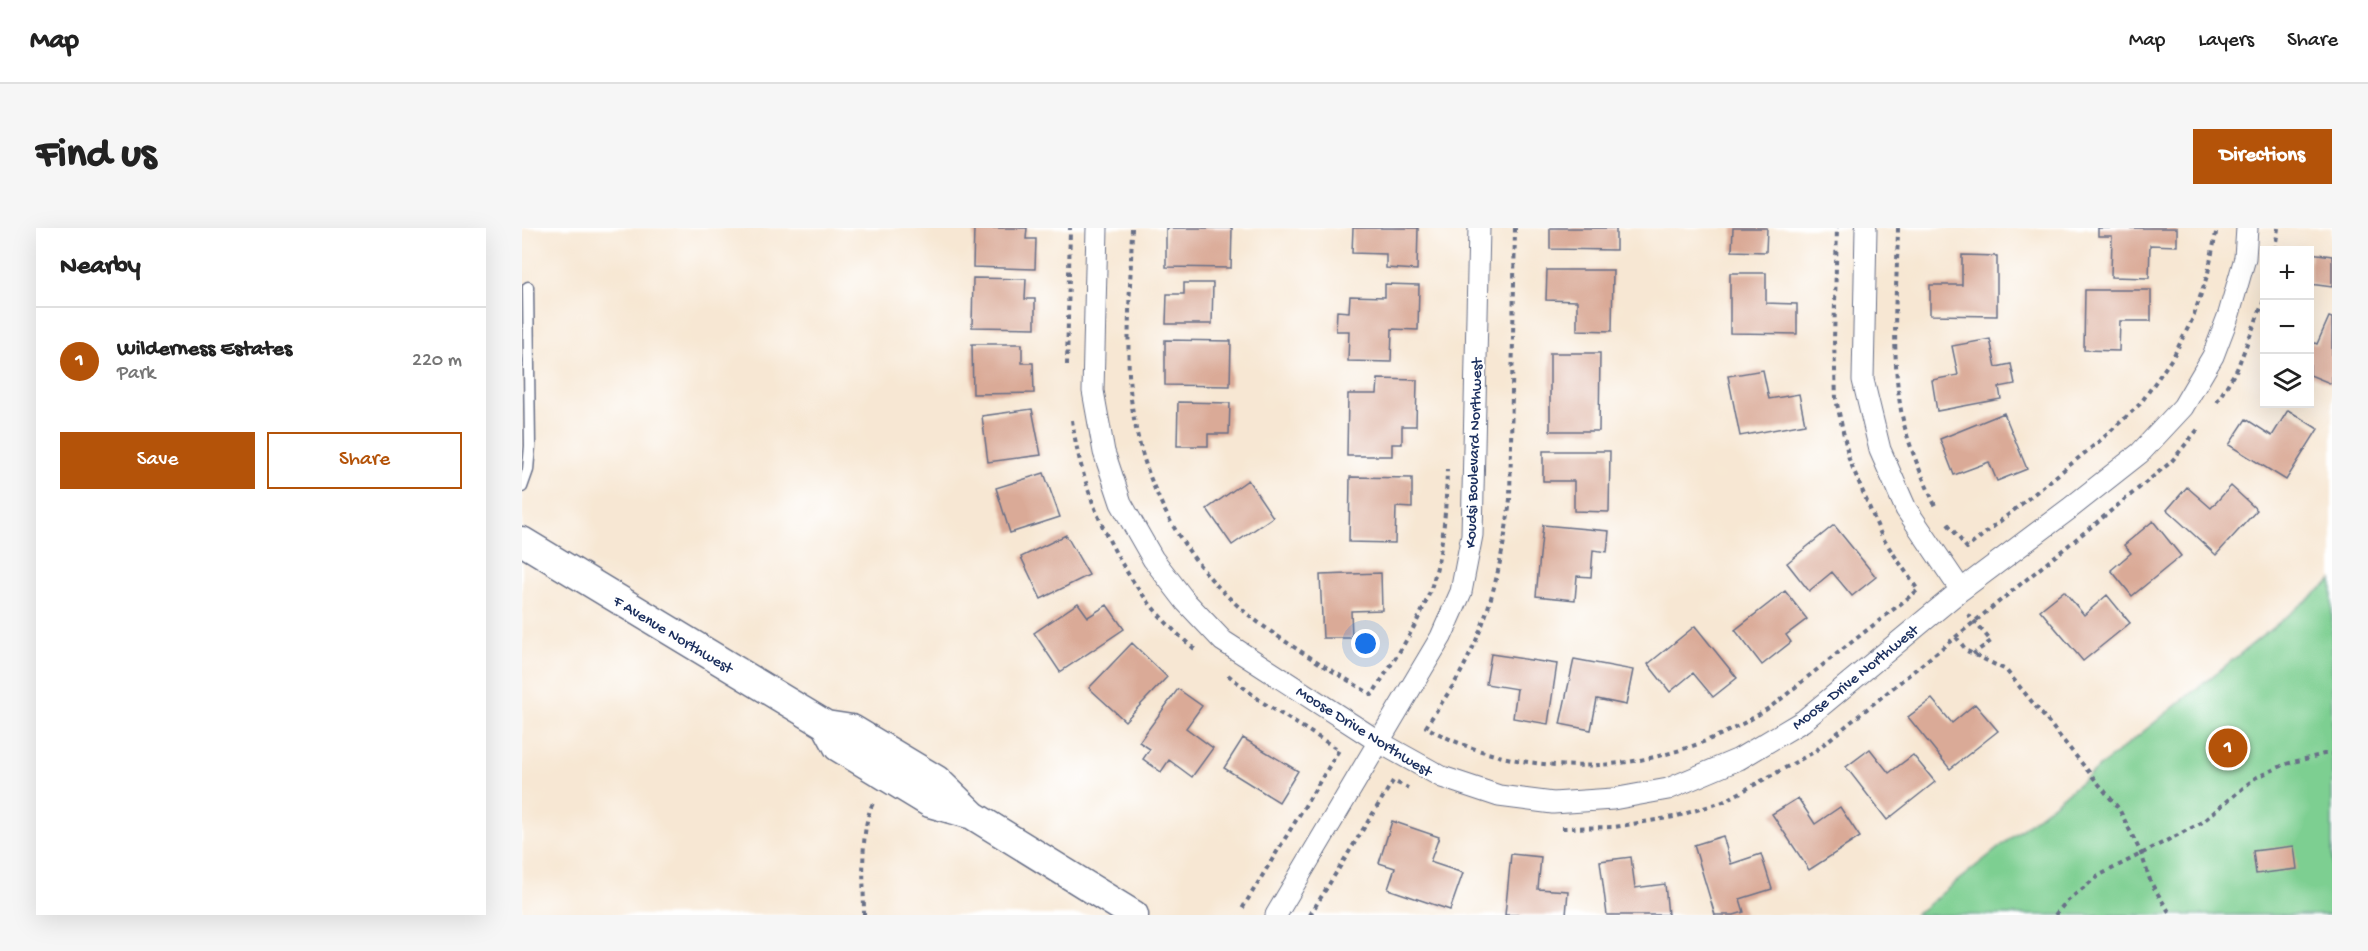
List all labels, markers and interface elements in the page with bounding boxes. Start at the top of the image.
text: Map [30,25,79,58]
text: Map [2129,29,2165,54]
text: Layers [2198,29,2254,54]
text: Share [2287,29,2338,54]
button: Directions [2193,129,2332,184]
text: Find us [36,132,156,181]
map controls [2260,246,2314,408]
button: + [2260,246,2314,300]
text: Nearby [60,252,141,283]
button: − [2260,300,2314,354]
text: Wilderness Estates [117,337,292,363]
text: 1 [75,350,84,373]
text: 220 m [412,350,462,373]
button: layers [2260,354,2314,408]
street label: Koudsi Boulevard Northwest [1463,356,1488,549]
text: Park [117,363,155,386]
button: Save [60,432,255,489]
button: Share [267,432,462,489]
street label: F Avenue Northwest [608,592,737,680]
street label: Moose Drive Northwest [1789,621,1924,735]
your location [1351,629,1380,658]
street label: Moose Drive Northwest [1292,683,1436,783]
pin: 1 [2208,726,2248,770]

